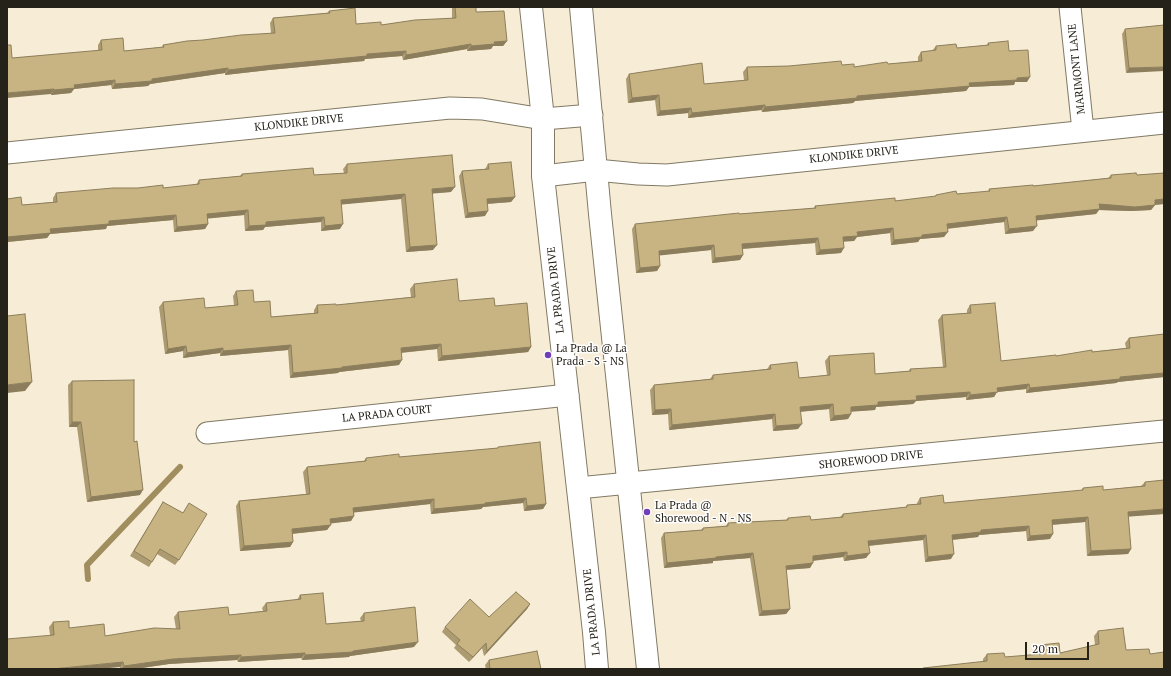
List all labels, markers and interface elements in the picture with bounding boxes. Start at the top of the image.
street label: MARIMONT LANE [1066,23,1088,115]
street label: KLONDIKE DRIVE [254,112,344,134]
street label: KLONDIKE DRIVE [809,144,899,166]
street label: LA PRADA DRIVE [545,246,567,334]
place label: La Prada @ La Prada - S - NS [556,342,627,368]
marker: La Prada @ La Prada - S - NS [543,350,553,360]
street label: LA PRADA COURT [341,403,433,425]
street label: SHOREWOOD DRIVE [818,448,924,472]
place label: La Prada @ Shorewood - N - NS [655,499,751,525]
marker: La Prada @ Shorewood - N - NS [642,507,652,517]
street label: LA PRADA DRIVE [581,568,603,656]
scale bar [1027,634,1091,660]
text: 20 m [1032,641,1058,656]

